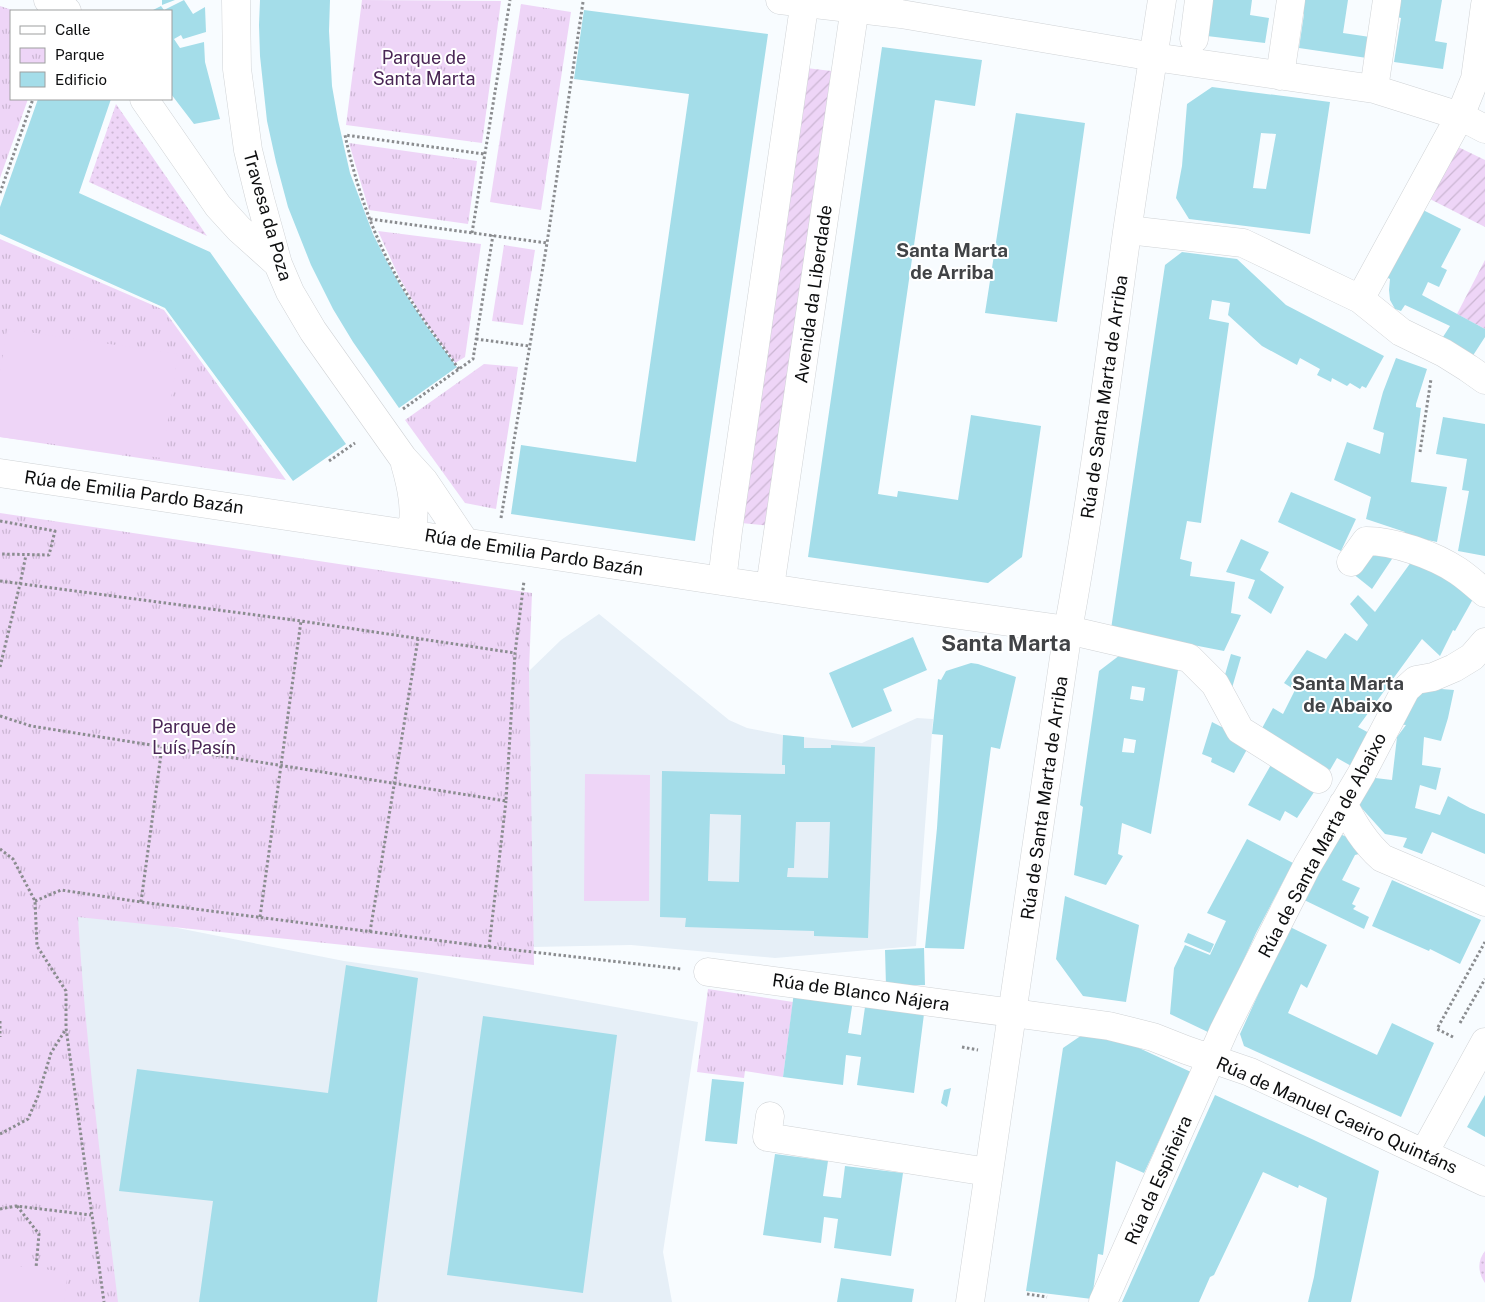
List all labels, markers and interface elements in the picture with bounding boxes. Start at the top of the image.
legend [10,10,172,100]
text: Calle [55,21,91,38]
text: Parque [55,46,105,63]
park label: Parque de Santa Marta [373,47,475,89]
text: Edificio [55,71,107,88]
street label: Travesa da Poza [239,149,297,283]
street label: Avenida da Liberdade [790,203,836,385]
district label: Santa Marta de Arriba [896,239,1008,283]
street label: Rúa de Santa Marta de Arriba [1076,274,1132,520]
street label: Rúa de Emilia Pardo Bazán [23,466,245,518]
street label: Rúa de Emilia Pardo Bazán [423,524,645,580]
district label: Santa Marta [941,630,1071,656]
district label: Santa Marta de Abaixo [1292,672,1404,716]
street label: Rúa de Santa Marta de Arriba [1016,675,1072,921]
park label: Parque de Luís Pasín [152,716,236,758]
street label: Rúa de Santa Marta de Abaixo [1254,729,1390,961]
street label: Rúa de Blanco Nájera [771,969,951,1015]
street label: Rúa de Manuel Caeiro Quintáns [1213,1052,1461,1178]
street label: Rúa da Espiñeira [1120,1112,1196,1248]

